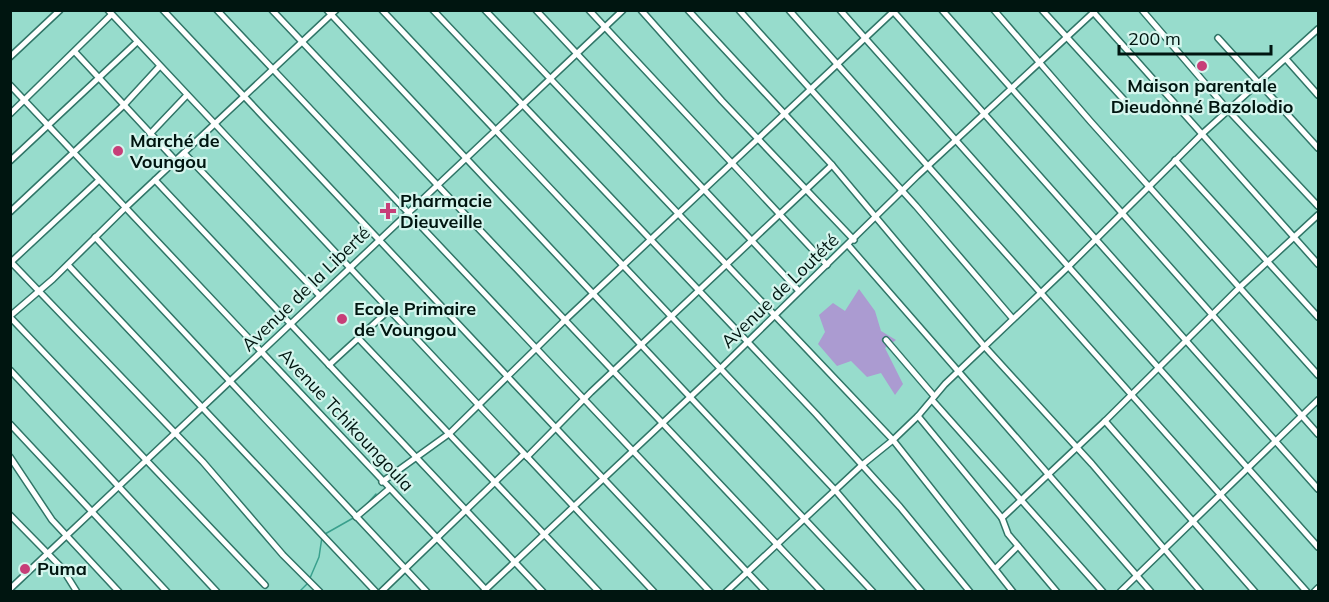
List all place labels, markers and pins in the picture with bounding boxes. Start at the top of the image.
marker: Maison parentale Dieudonné Bazolodio [1195,59,1209,73]
place label: Maison parentale Dieudonné Bazolodio [1111,74,1293,118]
place label: Marché de Voungou [129,129,220,173]
marker: Marché de Voungou [111,144,125,158]
place label: Pharmacie Dieuveille [400,189,492,233]
marker: Pharmacie Dieuveille [381,204,395,218]
place label: Ecole Primaire de Voungou [354,297,476,341]
marker: Ecole Primaire de Voungou [335,312,349,326]
place label: Puma [37,557,87,580]
marker: Puma [18,562,32,576]

